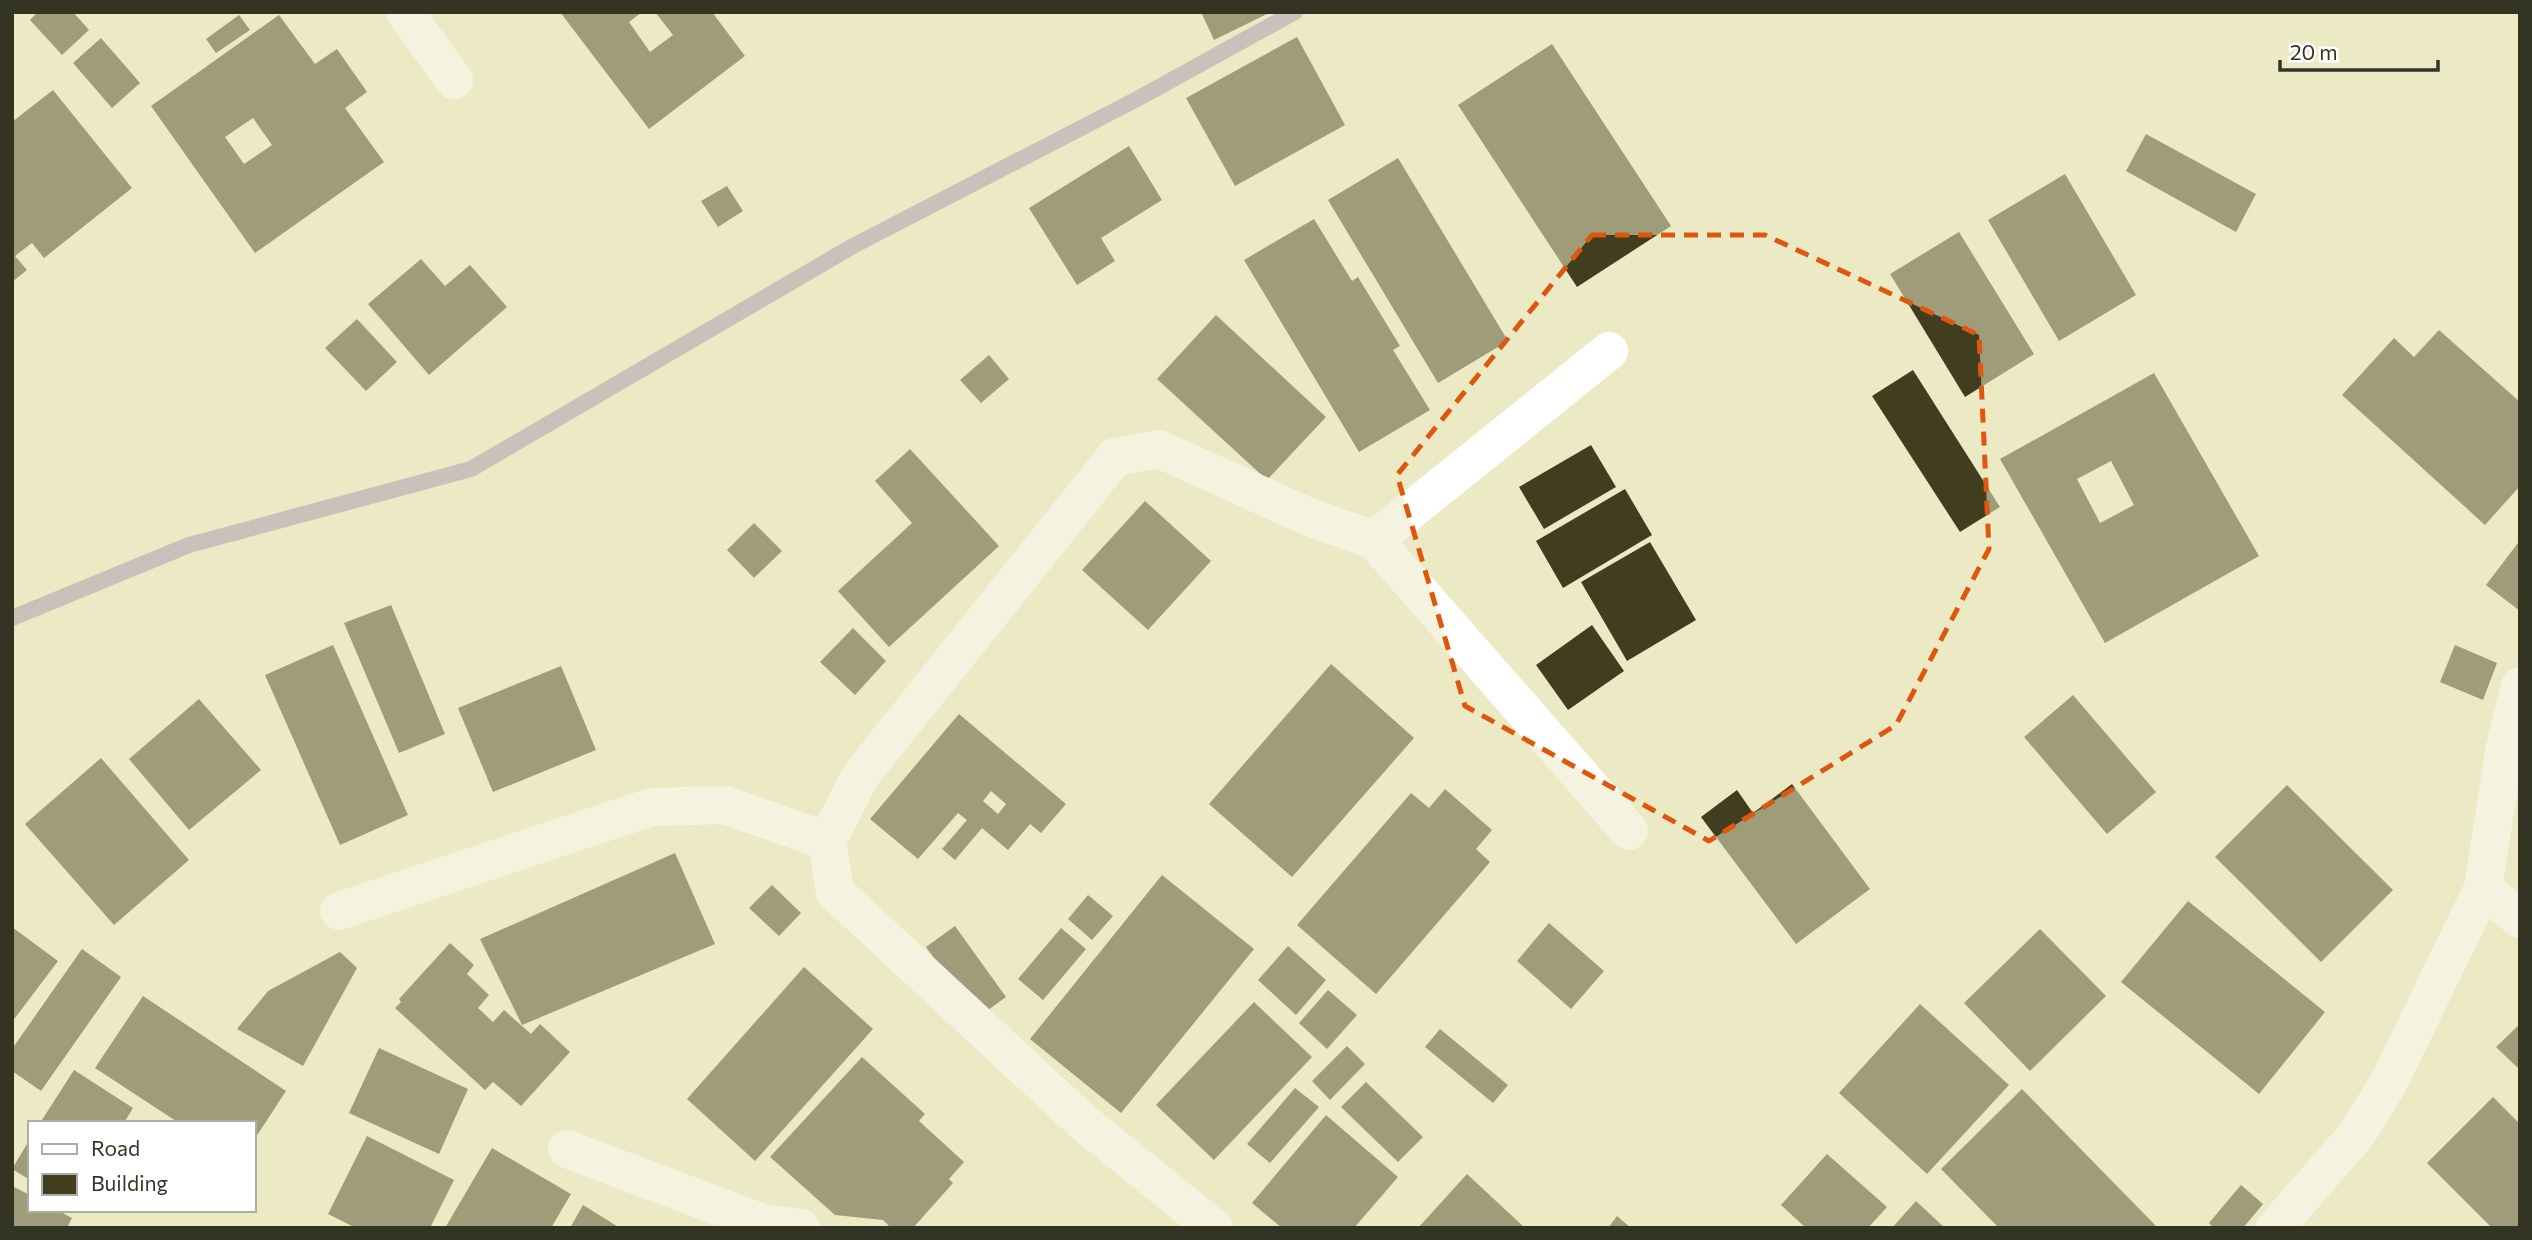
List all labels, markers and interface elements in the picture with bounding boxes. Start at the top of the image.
scale bar [2280,28,2438,72]
text: 20 m [2290,39,2338,64]
legend [28,1121,256,1212]
text: Road [91,1135,140,1160]
text: Building [91,1170,168,1195]

